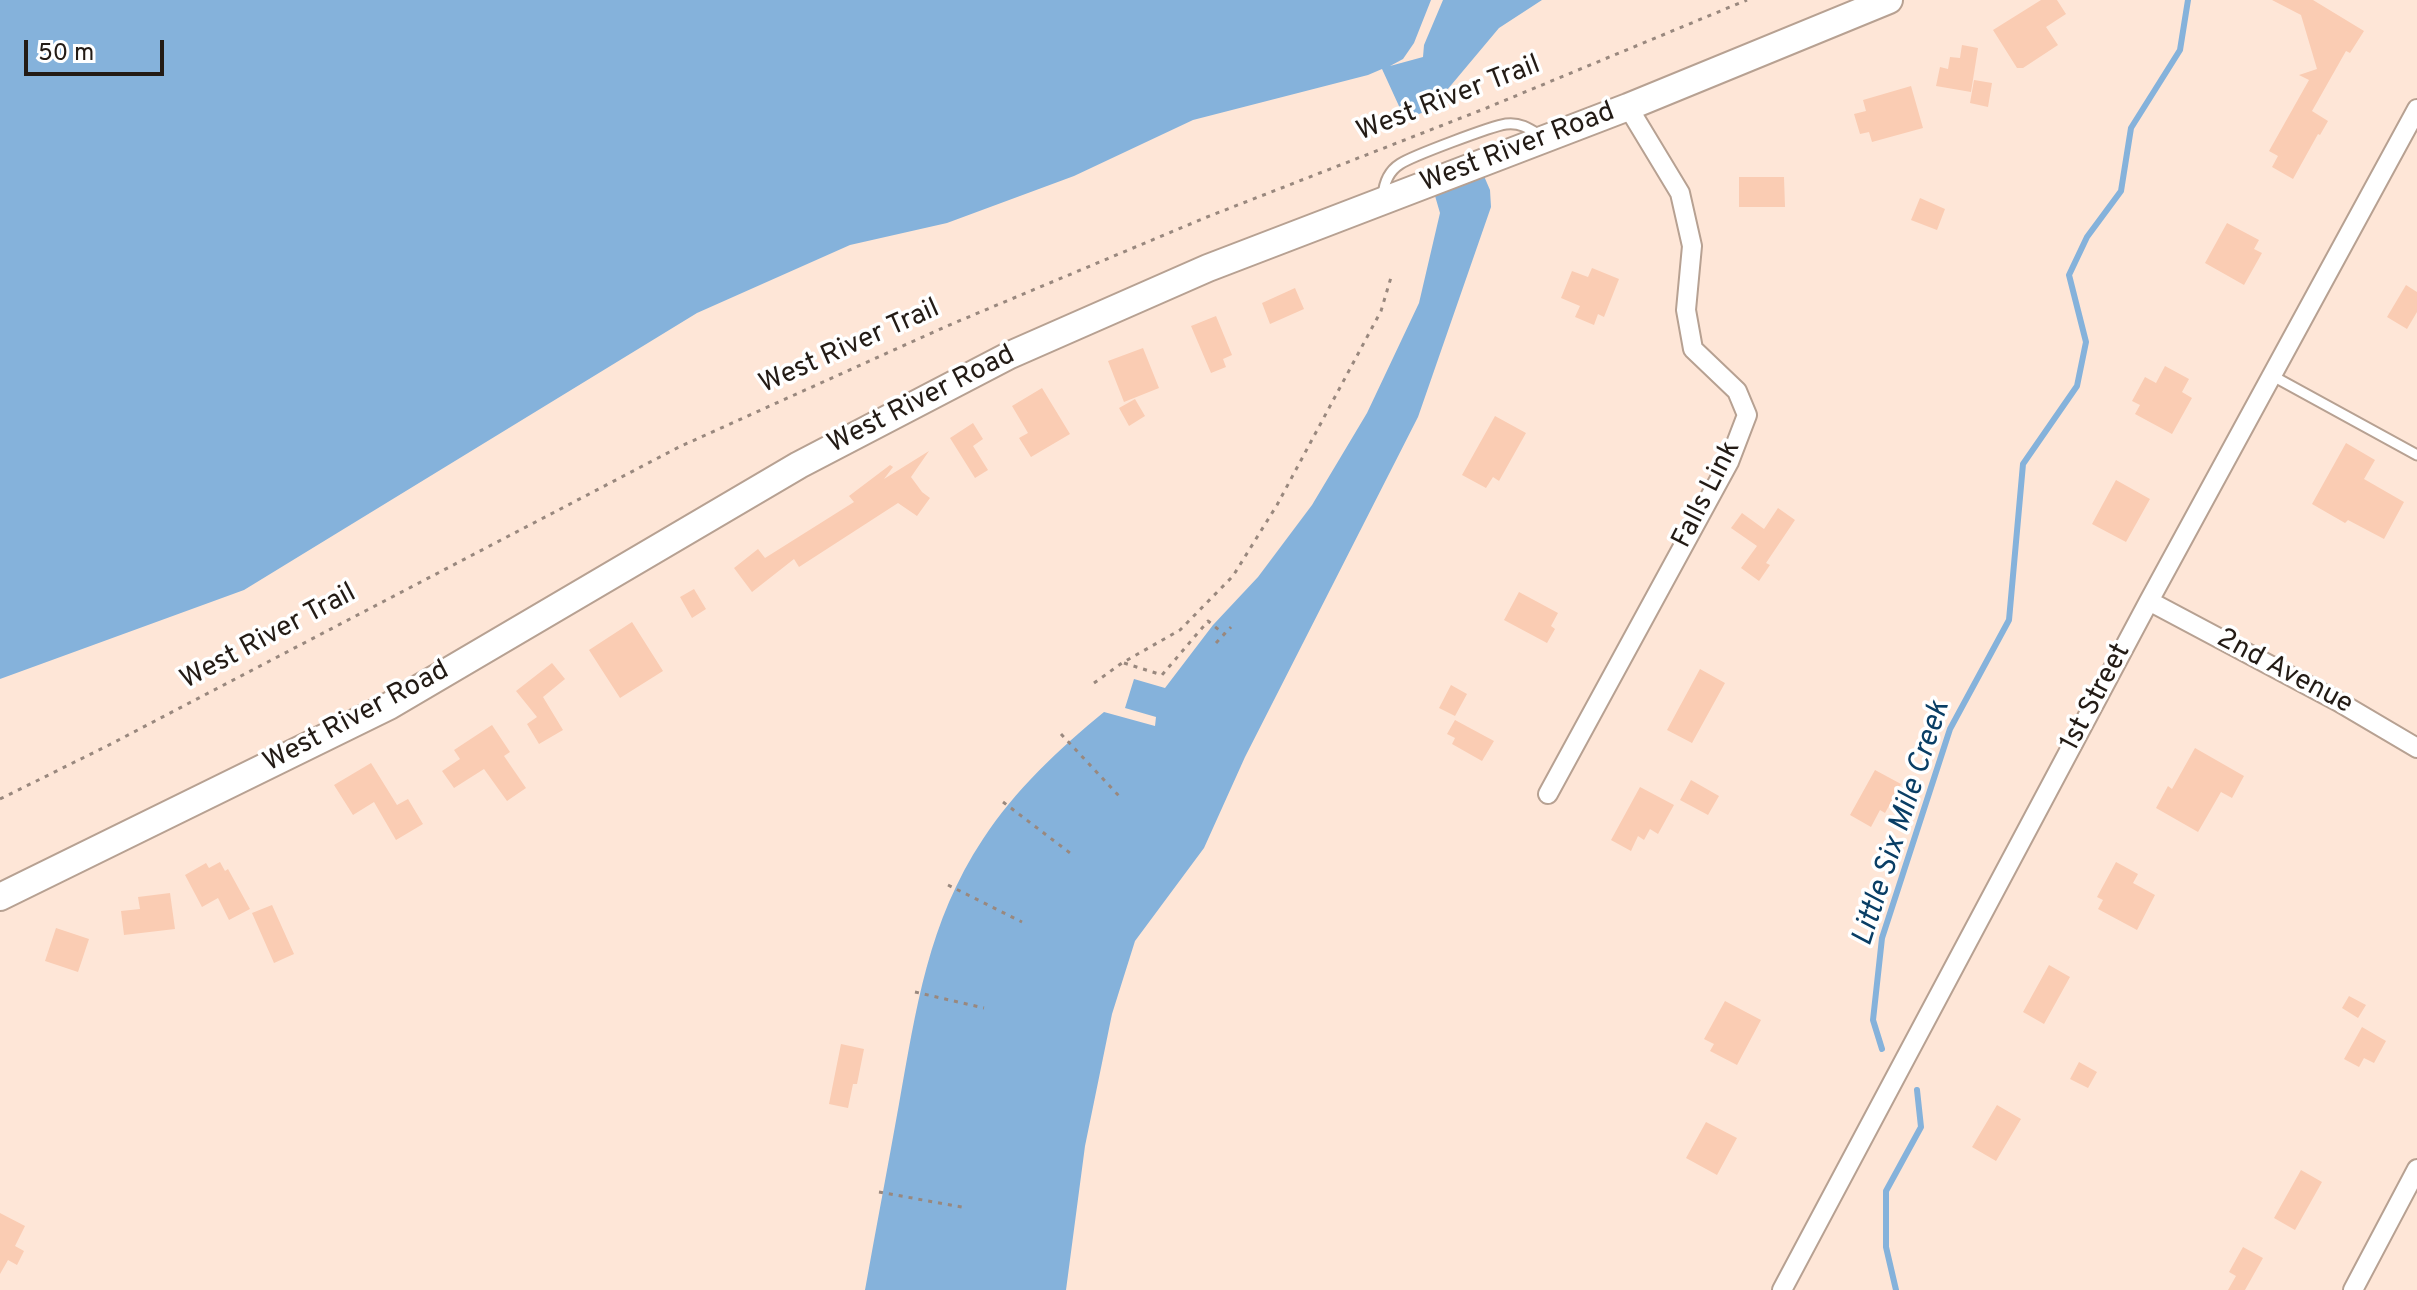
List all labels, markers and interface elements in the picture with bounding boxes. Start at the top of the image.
scale bar [28,24,168,74]
text: 50 m [38,39,94,69]
street label: West River Trail [1352,50,1546,150]
street label: West River Road [1416,97,1620,201]
street label: West River Trail [755,293,945,403]
street label: West River Road [823,339,1021,463]
street label: Falls Link [1667,436,1749,554]
street label: West River Trail [176,578,362,698]
street label: 2nd Avenue [2210,623,2358,723]
street label: 1st Street [2055,638,2139,758]
street label: West River Road [258,655,456,781]
water label: Little Six Mile Creek [1846,697,1960,951]

